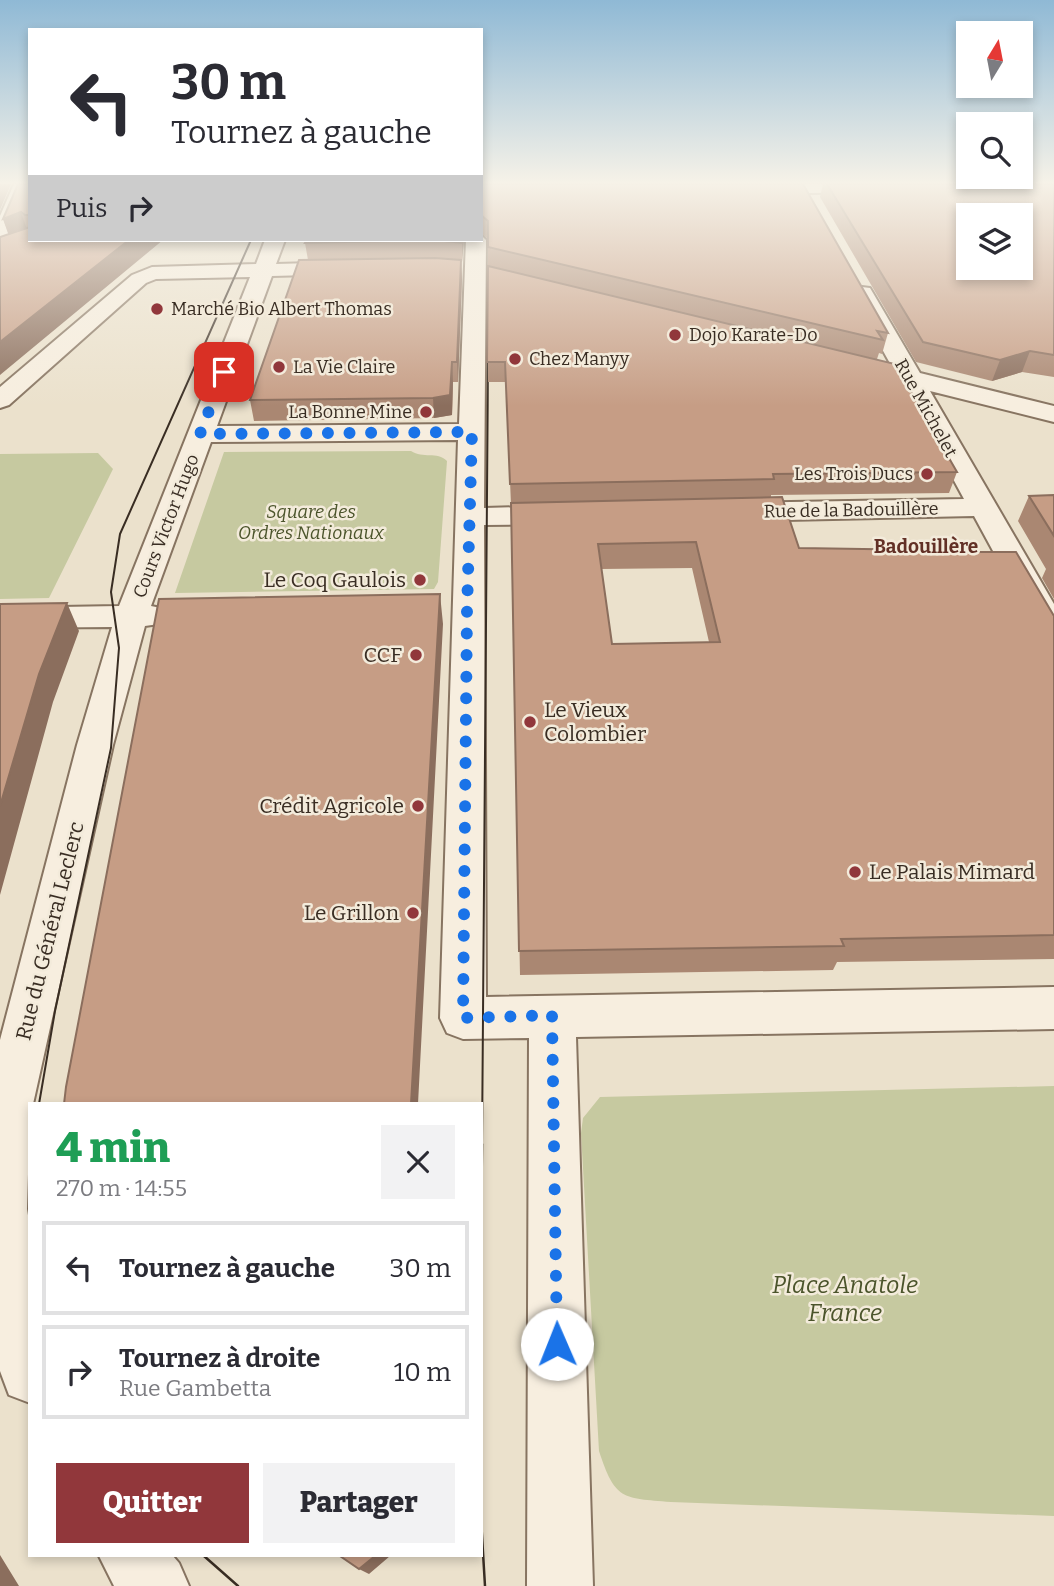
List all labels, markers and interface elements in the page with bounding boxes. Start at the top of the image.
north arrow [956,21,1032,98]
map controls [956,21,1033,280]
text: 30 m [171,53,286,112]
icon: left [56,56,147,147]
button: search [956,112,1033,189]
text: Tournez à gauche [171,113,432,151]
icon: right [121,189,159,227]
text: Puis [56,193,107,224]
button: layers [956,203,1033,280]
place label: Marché Bio Albert Thomas [171,298,392,320]
marker: Marché Bio Albert Thomas [149,301,165,317]
place label: Dojo Karate-Do [689,324,818,346]
marker: Dojo Karate-Do [667,327,683,343]
pin [194,342,254,402]
place label: Chez Manyy [529,348,630,370]
marker: Chez Manyy [507,351,523,367]
icon: arrive [205,353,243,391]
street label: Rue Michelet [890,355,962,461]
place label: La Vie Claire [293,356,395,378]
marker: La Vie Claire [271,359,287,375]
place label: La Bonne Mine [288,401,412,423]
marker: La Bonne Mine [418,404,434,420]
street label: Cours Victor Hugo [128,451,204,601]
place label: Les Trois Ducs [794,463,913,485]
marker: Les Trois Ducs [919,466,935,482]
street label: Rue de la Badouillère [763,497,939,523]
park label: Square des Ordres Nationaux [238,501,384,544]
district label: Badouillère [874,535,978,558]
place label: Le Coq Gaulois [263,567,406,593]
marker: Le Coq Gaulois [412,572,428,588]
place label: CCF [364,642,402,668]
marker: CCF [408,647,424,663]
place label: Le Vieux Colombier [544,697,646,747]
marker: Le Vieux Colombier [522,714,538,730]
place label: Crédit Agricole [259,793,404,819]
marker: Crédit Agricole [410,798,426,814]
street label: Rue du Général Leclerc [10,819,90,1043]
place label: Le Palais Mimard [869,859,1035,885]
marker: Le Palais Mimard [847,864,863,880]
place label: Le Grillon [304,900,399,926]
marker: Le Grillon [405,905,421,921]
text: 4 min [56,1123,170,1173]
button: close [381,1125,455,1199]
text: 270 m · 14:55 [56,1174,187,1202]
icon: left [60,1249,98,1287]
text: Tournez à gauche [119,1253,335,1284]
text: 30 m [390,1253,451,1284]
park label: Place Anatole France [772,1271,918,1327]
position arrow [520,1307,594,1381]
text: Tournez à droite [119,1343,320,1374]
icon: right [60,1353,98,1391]
text: 10 m [394,1357,451,1388]
text: Rue Gambetta [119,1374,271,1402]
button: Quitter [56,1463,249,1543]
button: Partager [263,1463,455,1543]

